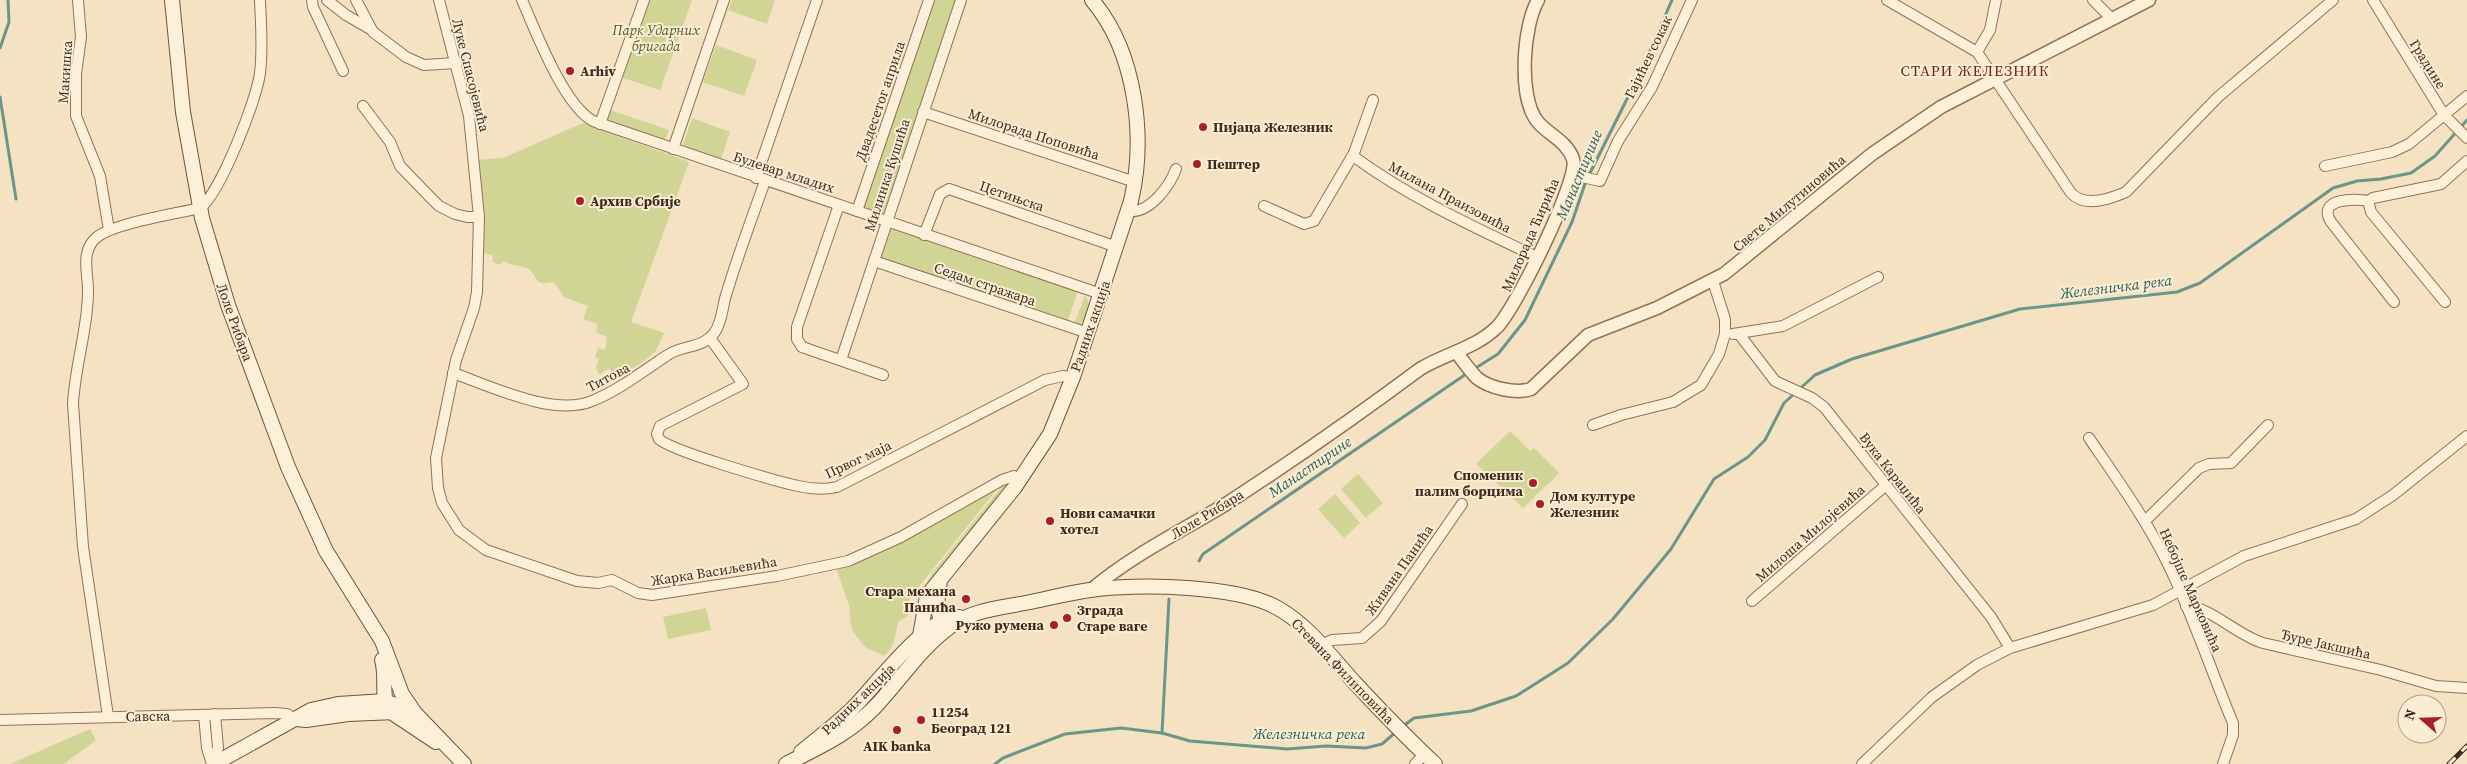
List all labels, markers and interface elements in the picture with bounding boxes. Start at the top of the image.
street label: Гајићев сокак [1619,12,1677,102]
street label: Луке Спасојевића [447,16,495,135]
park label: Парк Ударних бригада [611,20,700,56]
street label: Градине [2405,35,2451,93]
street label: Двадесетог априла [850,38,910,164]
street label: Макишка [53,39,77,104]
district label: СТАРИ ЖЕЛЕЗНИК [1900,60,2050,81]
place label: Arhiv [580,61,617,81]
marker: Arhiv [564,65,576,77]
street label: Милорада Поповића [966,103,1103,165]
street label: Милинка Кушића [859,115,915,234]
place label: Пијаца Железник [1213,117,1334,137]
marker: Пијаца Железник [1197,121,1209,133]
water label: Манастирине [1550,127,1607,224]
street label: Булевар младих [731,146,838,198]
street label: Свете Милутиновића [1728,149,1851,256]
place label: Пештер [1207,154,1260,174]
street label: Милана Праизовића [1385,156,1516,238]
marker: Пештер [1191,158,1203,170]
street label: Милорада Ћирића [1496,174,1564,295]
street label: Цетињска [977,176,1048,217]
place label: Архив Србије [590,191,681,211]
marker: Архив Србије [574,195,586,207]
street label: Седам стражара [931,257,1039,311]
water label: Железничка река [2058,269,2173,304]
street label: Радних акција [1065,277,1115,374]
street label: Лоле Рибара [212,280,259,365]
street label: Титова [583,357,634,397]
street label: Вука Караџића [1855,428,1932,519]
water label: Манастирине [1263,431,1355,503]
street label: Првог маја [821,434,895,483]
place label: Споменик палим борцима [1415,465,1524,501]
marker: Споменик палим борцима [1527,477,1539,489]
street label: Милоша Милојевића [1751,479,1870,586]
street label: Лоле Рибара [1167,484,1248,544]
place label: Дом културе Железник [1550,486,1635,522]
marker: Дом културе Железник [1534,498,1546,510]
place label: Нови самачки хотел [1060,503,1156,539]
marker: Нови самачки хотел [1044,515,1056,527]
street label: Живана Панића [1360,520,1438,619]
street label: Небојше Марковића [2155,525,2228,656]
street label: Жарка Васиљевића [650,551,779,591]
place label: Стара механа Панића [865,581,957,617]
marker: Стара механа Панића [960,593,972,605]
place label: Зграда Старе ваге [1077,600,1147,636]
marker: Зграда Старе ваге [1061,612,1073,624]
street label: Стевана Филиповића [1287,614,1400,729]
place label: Ружо румена [956,615,1045,635]
marker: Ружо румена [1048,619,1060,631]
street label: Ђуре Јакшића [2279,624,2374,664]
street label: Радних акција [817,658,900,739]
north arrow [2397,694,2447,744]
place label: 11254 Београд 121 [931,702,1012,738]
street label: Савска [126,706,171,726]
text: N [2399,706,2421,723]
marker: 11254 Београд 121 [915,714,927,726]
water label: Железничка река [1252,723,1365,744]
marker: AIK banka [891,724,903,736]
place label: AIK banka [863,736,931,756]

